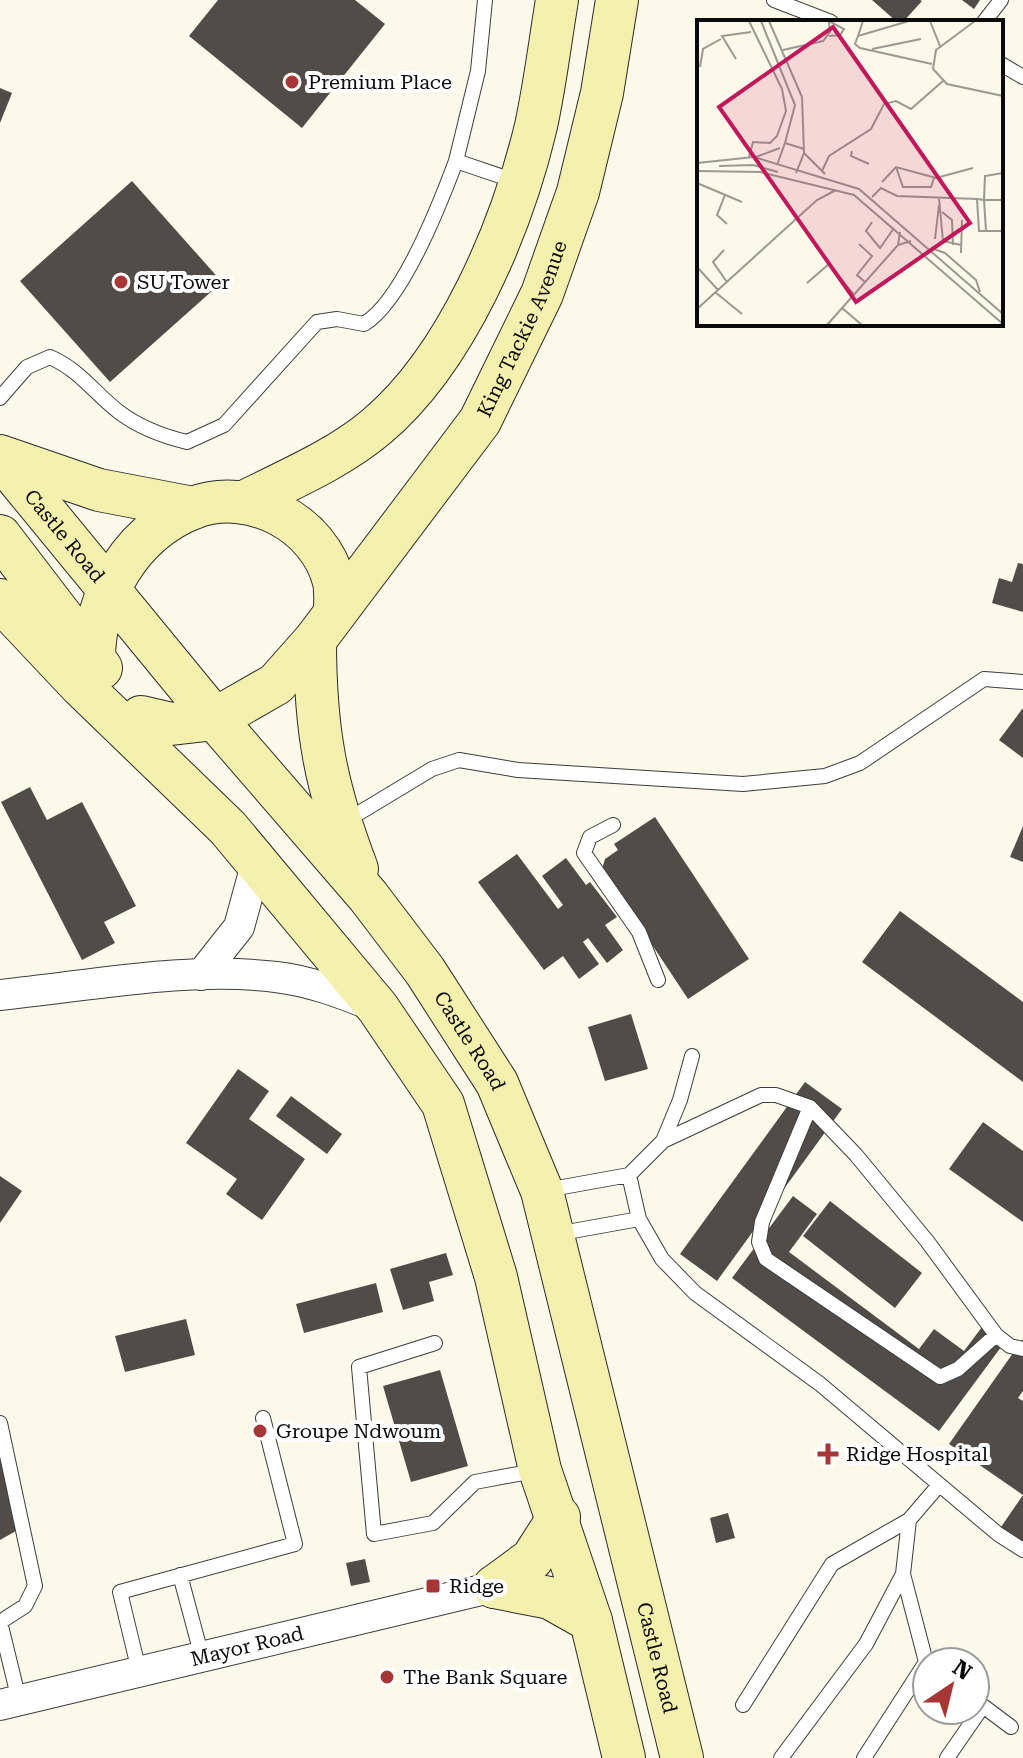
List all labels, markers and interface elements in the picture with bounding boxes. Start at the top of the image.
inset map [697,20,1003,326]
place label: Premium Place [308,70,452,94]
marker: Premium Place [283,73,301,91]
street label: King Tackie Avenue [472,237,572,421]
place label: SU Tower [137,270,230,294]
marker: SU Tower [112,273,130,291]
street label: Castle Road [19,484,110,587]
street label: Castle Road [429,986,511,1094]
place label: Groupe Ndwoum [276,1419,441,1443]
marker: Groupe Ndwoum [251,1422,269,1440]
place label: Ridge Hospital [846,1442,988,1466]
marker: Ridge Hospital [817,1443,839,1465]
place label: Ridge [449,1574,504,1598]
marker: Ridge [424,1577,442,1595]
street label: Castle Road [632,1600,683,1716]
street label: Mayor Road [188,1621,306,1671]
north arrow [911,1646,991,1726]
text: N [948,1655,976,1685]
place label: The Bank Square [403,1665,568,1689]
marker: The Bank Square [378,1668,396,1686]

